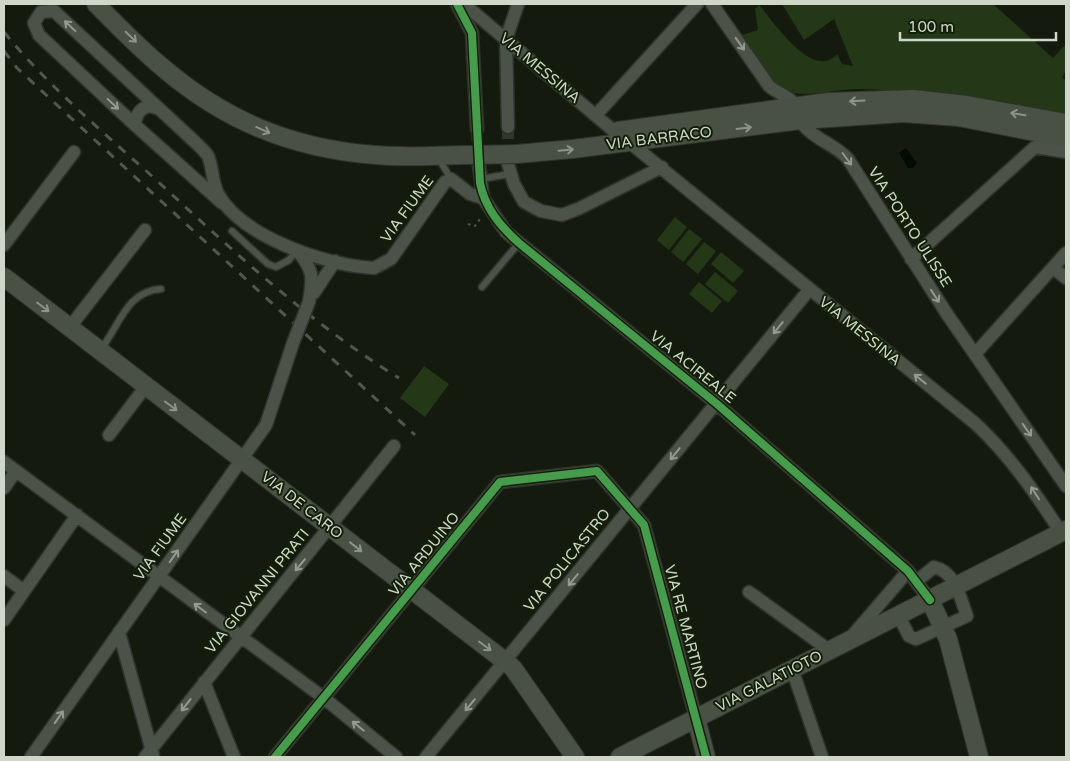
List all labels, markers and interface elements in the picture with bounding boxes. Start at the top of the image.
scale bar [900,10,1056,42]
text: 100 m [908,18,954,36]
one-way arrow [63,20,76,32]
street label: VIA MESSINA [496,29,584,107]
one-way arrow [124,31,136,43]
one-way arrow [735,37,745,51]
one-way arrow [849,96,865,105]
one-way arrow [107,98,119,110]
one-way arrow [1011,108,1027,118]
one-way arrow [736,122,752,132]
street label: VIA BARRACO [605,123,713,153]
one-way arrow [255,126,270,136]
one-way arrow [557,145,573,154]
one-way arrow [842,152,852,166]
street label: VIA PORTO ULISSE [864,163,956,291]
street label: VIA FIUME [377,172,437,246]
one-way arrow [930,289,940,303]
street label: VIA MESSINA [816,293,904,369]
one-way arrow [36,301,49,312]
one-way arrow [773,321,784,334]
street label: VIA ACIREALE [646,327,740,407]
one-way arrow [914,374,927,385]
one-way arrow [165,400,178,411]
one-way arrow [1023,422,1033,436]
one-way arrow [670,447,681,460]
street label: VIA DE CARO [257,467,347,543]
one-way arrow [1030,486,1040,500]
street label: VIA POLICASTRO [520,505,614,615]
street label: VIA ARDUINO [385,508,463,600]
street label: VIA FIUME [130,510,190,584]
street label: VIA GIOVANNI PRATI [201,525,313,657]
one-way arrow [349,542,363,552]
one-way arrow [168,550,179,564]
one-way arrow [294,558,305,571]
street label: VIA RE MARTINO [661,563,711,691]
one-way arrow [567,573,578,586]
one-way arrow [194,602,207,613]
one-way arrow [478,641,492,651]
street label: VIA GALATIOTO [713,646,825,716]
one-way arrow [181,698,192,711]
one-way arrow [464,699,475,712]
one-way arrow [54,711,64,725]
one-way arrow [352,721,365,732]

